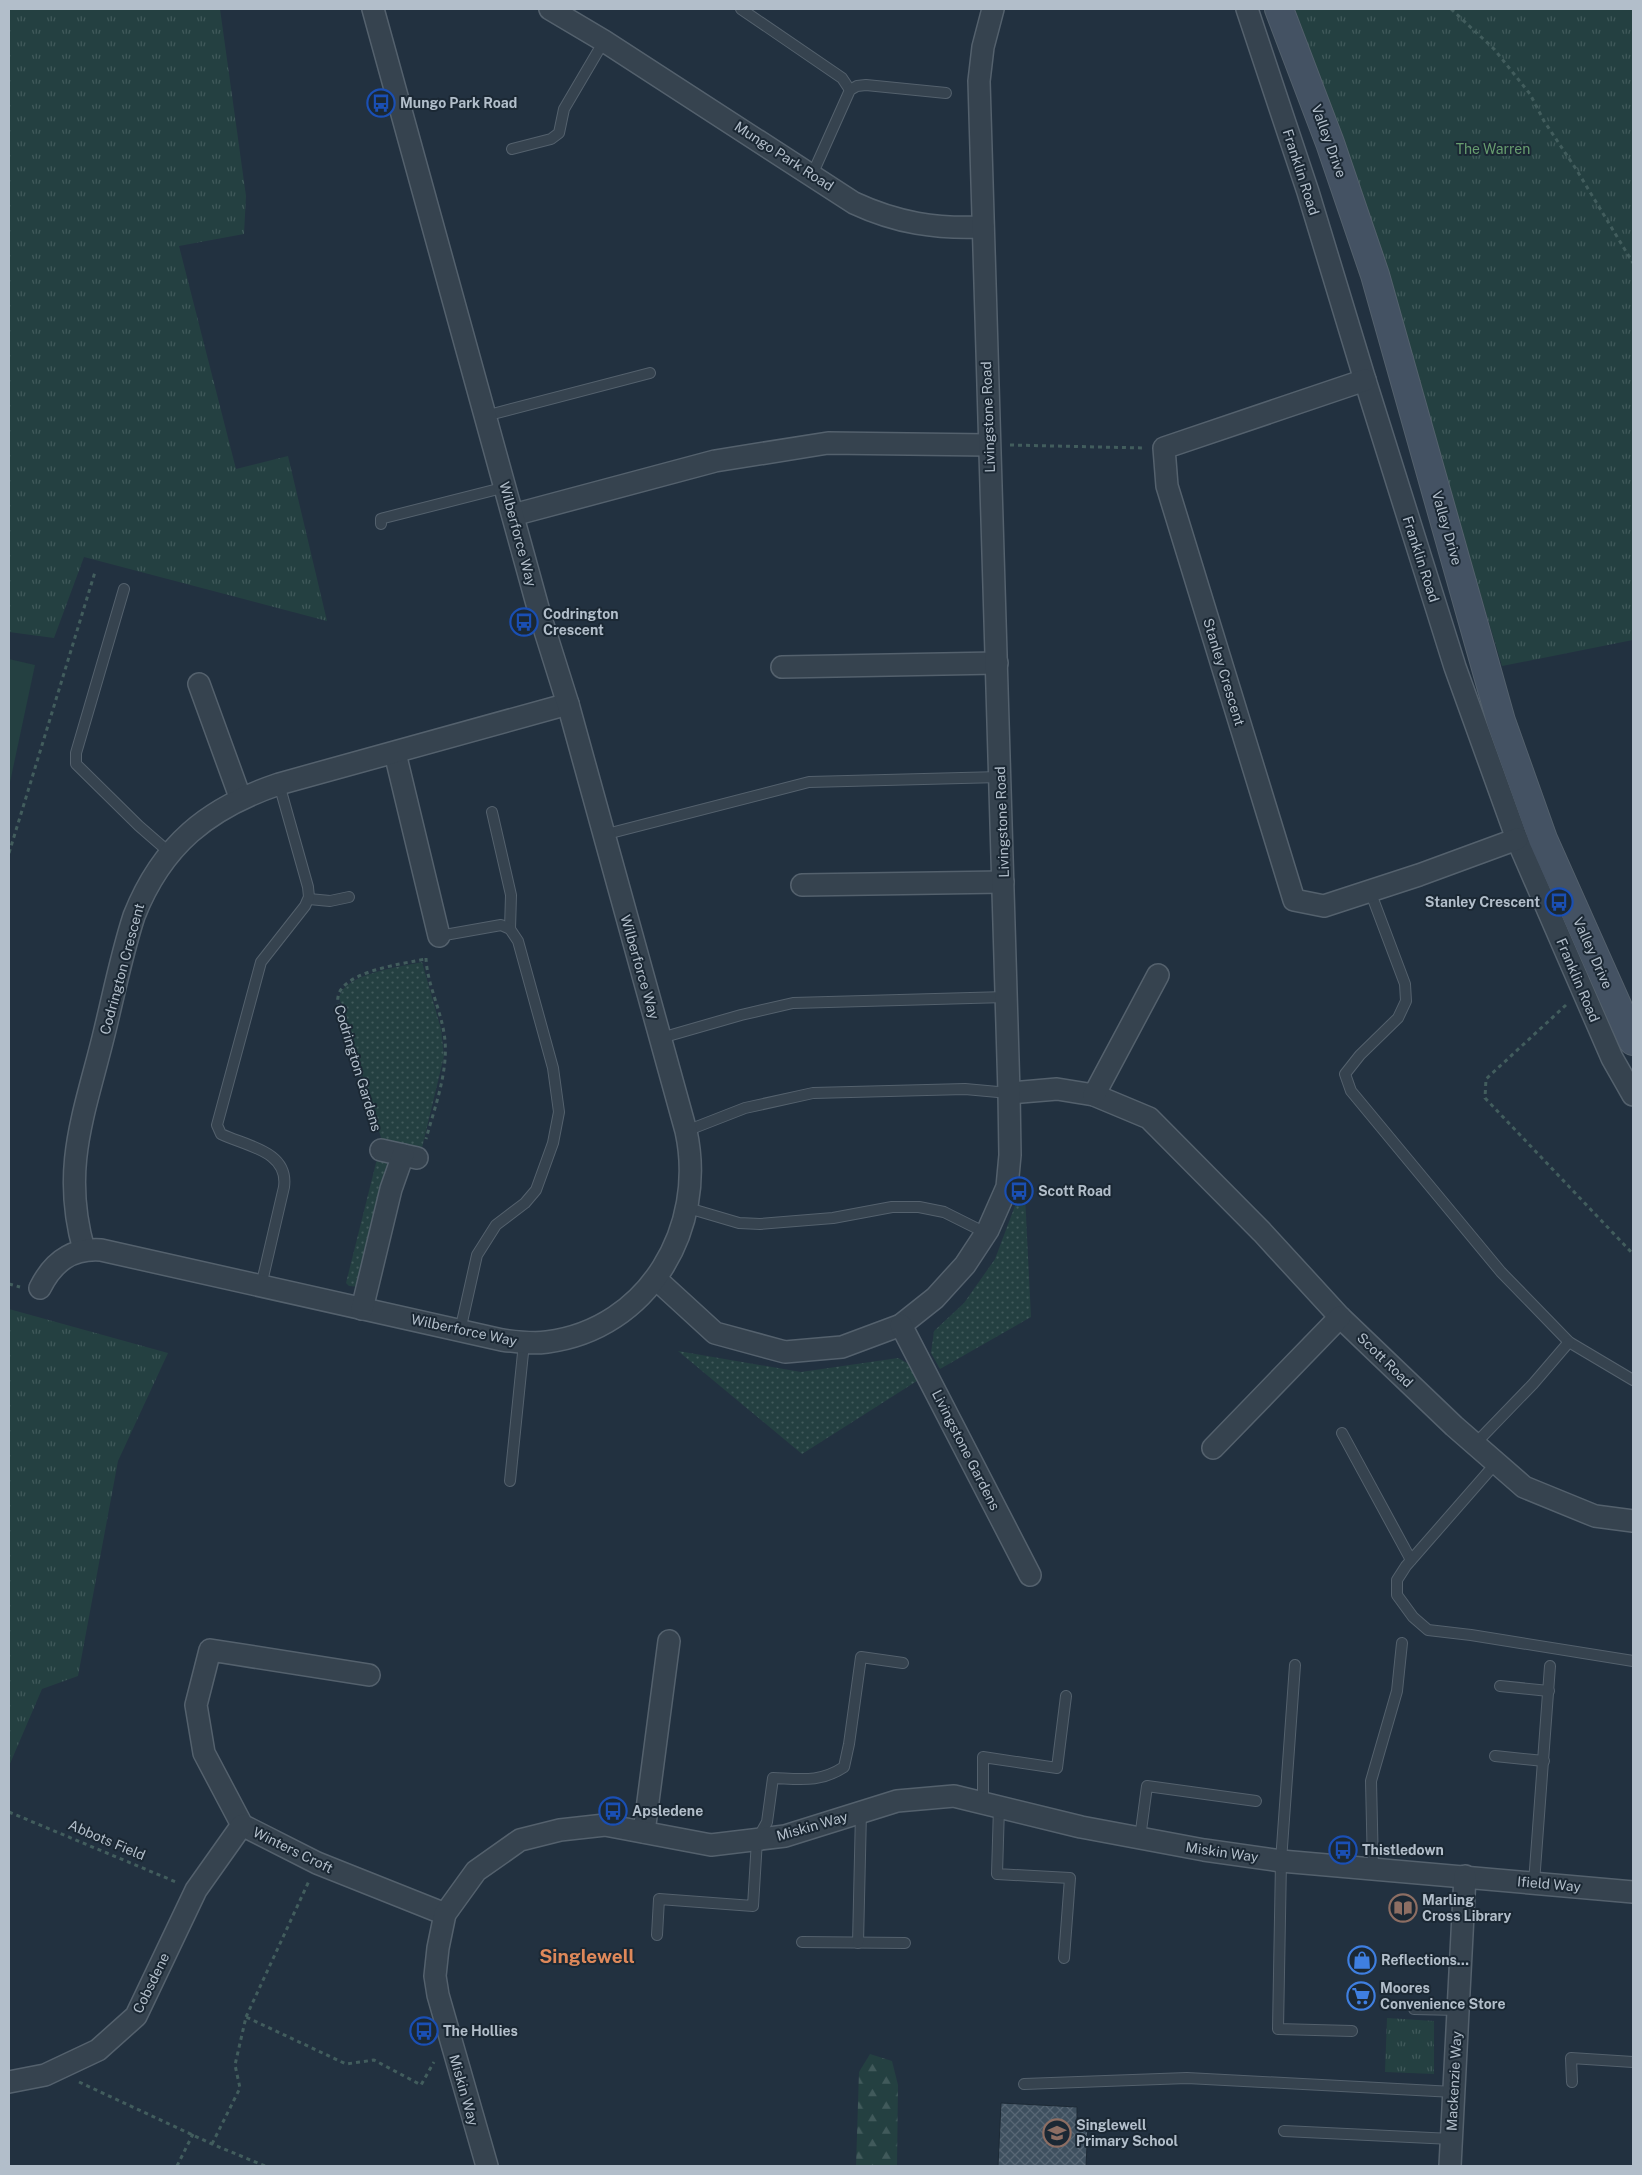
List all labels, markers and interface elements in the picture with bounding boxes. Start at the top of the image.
bus stop icon: Mungo Park Road [366,88,396,118]
place label: Mungo Park Road [400,95,517,111]
street label: Valley Drive [1308,102,1350,180]
street label: Mungo Park Road [731,118,837,194]
street label: Franklin Road [1280,127,1322,217]
park label: The Warren [1456,141,1530,157]
street label: Livingstone Road [978,361,998,473]
street label: Wilberforce Way [496,480,540,589]
street label: Valley Drive [1429,489,1465,567]
street label: Franklin Road [1400,514,1442,604]
place label: Codrington Crescent [543,606,619,638]
bus stop icon: Codrington Crescent [509,607,539,637]
street label: Stanley Crescent [1200,616,1248,728]
street label: Livingstone Road [992,766,1012,878]
bus stop icon: Stanley Crescent [1544,887,1574,917]
place label: Stanley Crescent [1425,894,1540,910]
street label: Codrington Crescent [97,902,147,1036]
street label: Wilberforce Way [617,913,663,1022]
street label: Valley Drive [1570,915,1616,991]
street label: Franklin Road [1553,936,1603,1024]
street label: Codrington Gardens [331,1003,385,1133]
bus stop icon: Scott Road [1004,1176,1034,1206]
place label: Scott Road [1038,1183,1111,1199]
street label: Wilberforce Way [410,1311,519,1349]
street label: Scott Road [1354,1329,1416,1391]
street label: Livingstone Gardens [929,1387,1003,1513]
bus stop icon: Apsledene [598,1796,628,1826]
place label: Apsledene [632,1803,703,1819]
street label: Miskin Way [775,1808,850,1844]
street label: Abbots Field [66,1817,148,1863]
street label: Winters Croft [250,1824,336,1876]
bus stop icon: Thistledown [1328,1835,1358,1865]
street label: Miskin Way [1185,1839,1260,1865]
place label: Thistledown [1362,1842,1444,1858]
street label: Ifield Way [1516,1873,1582,1895]
place label: Marling Cross Library [1422,1892,1511,1924]
library icon: Marling Cross Library [1388,1893,1418,1923]
district label: Singlewell [539,1945,635,1967]
shop icon: Reflections... [1347,1945,1377,1975]
street label: Cobsdene [130,1950,173,2016]
place label: Reflections... [1381,1952,1469,1968]
place label: Moores Convenience Store [1380,1980,1506,2012]
supermarket icon: Moores Convenience Store [1346,1981,1376,2011]
bus stop icon: The Hollies [409,2016,439,2046]
place label: The Hollies [443,2023,518,2039]
street label: Mackenzie Way [1443,2030,1465,2131]
street label: Miskin Way [446,2053,482,2128]
place label: Singlewell Primary School [1076,2117,1179,2149]
school or university icon: Singlewell Primary School [1042,2118,1072,2148]

